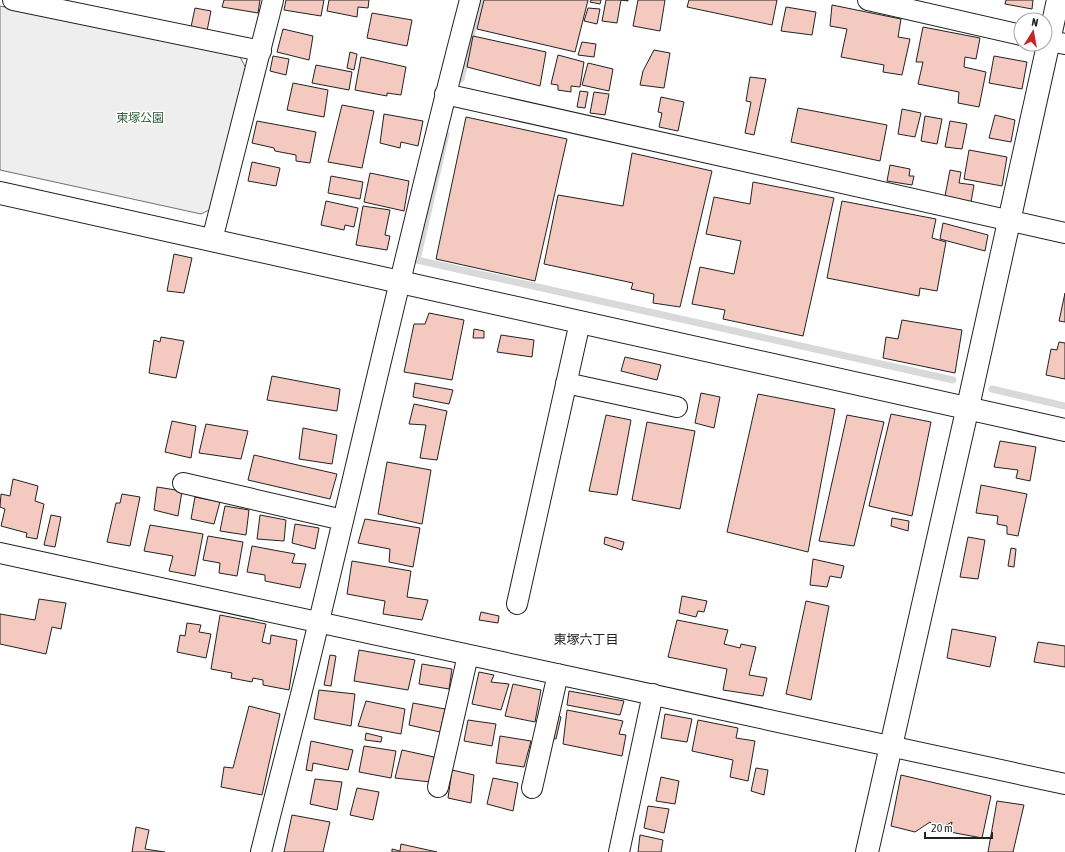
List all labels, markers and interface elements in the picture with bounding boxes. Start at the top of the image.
north arrow [1013,12,1053,52]
text: N [1031,16,1039,29]
park label: 東塚公園 [116,111,164,125]
district label: 東塚六丁目 [553,632,619,647]
scale bar [925,814,992,840]
text: 20 m [931,821,953,835]

